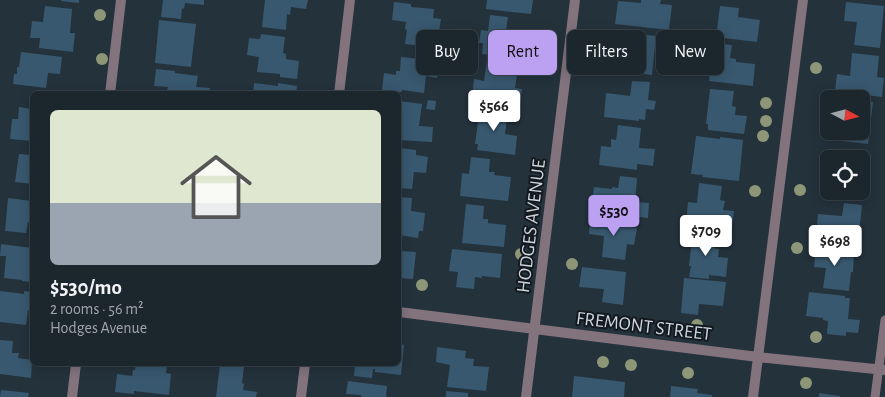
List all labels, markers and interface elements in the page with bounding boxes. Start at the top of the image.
chip: Buy [416,30,478,75]
chip: Rent [488,30,557,75]
chip: Filters [567,30,646,75]
chip: New [656,30,724,75]
pin: $566 [464,90,524,132]
north arrow [820,90,870,140]
map controls [820,90,870,200]
text: $566 [479,98,509,114]
icon: home [171,142,261,232]
button: locate [820,150,870,200]
street label: HODGES AVENUE [514,158,549,294]
pin: $530 [584,194,644,237]
text: $530 [599,203,629,219]
pin: $709 [676,214,736,257]
text: $709 [691,223,721,239]
pin: $698 [805,224,865,267]
text: $698 [820,233,850,249]
text: $530/mo [50,277,122,298]
text: 2 rooms · 56 m² [50,301,144,317]
street label: FREMONT STREET [575,309,713,344]
text: Hodges Avenue [50,320,147,336]

